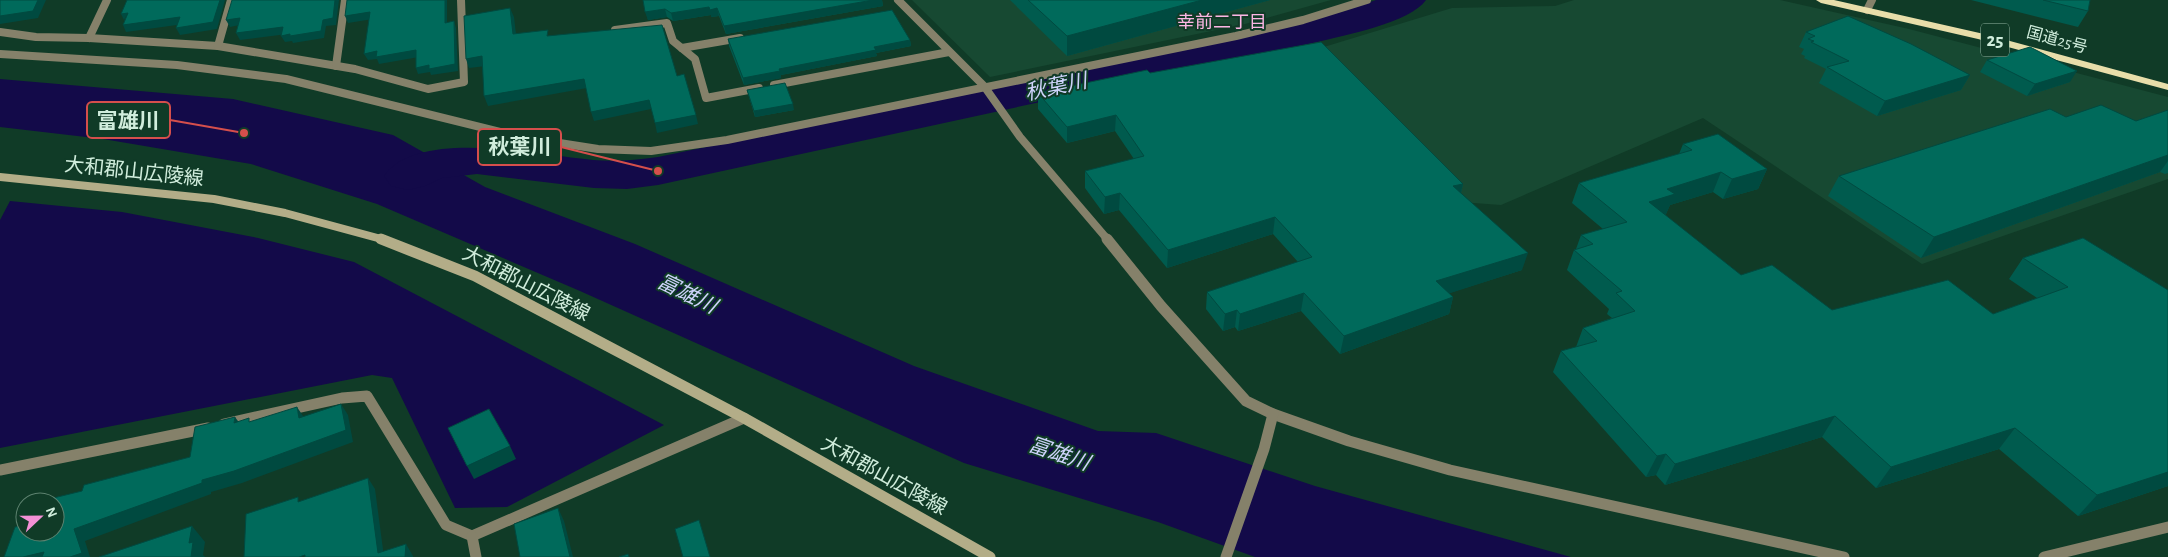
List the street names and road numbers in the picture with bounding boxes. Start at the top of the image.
street label: 国道25号 [2025,23,2089,56]
road number: 25 [1981,24,2009,56]
street label: 大和郡山広陵線 [63,153,205,189]
street label: 大和郡山広陵線 [459,242,594,325]
street label: 大和郡山広陵線 [818,432,951,519]

